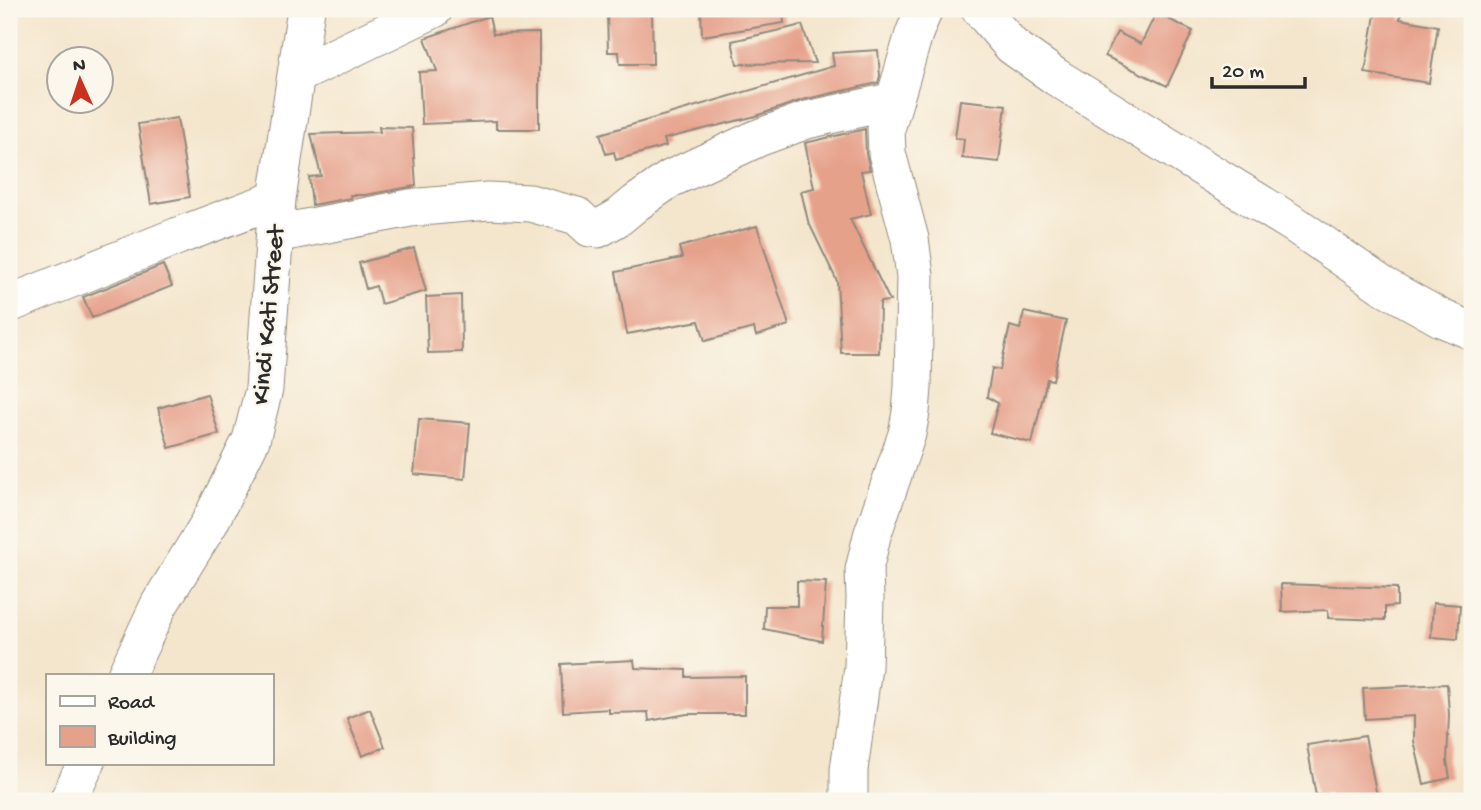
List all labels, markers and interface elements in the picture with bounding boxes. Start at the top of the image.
north arrow [46,46,116,116]
scale bar [1212,46,1304,90]
text: N [72,55,86,78]
text: 20 m [1222,61,1264,86]
street label: Kindi Kati Street [247,222,294,406]
legend [46,674,273,764]
text: Road [108,692,156,717]
text: Building [107,728,177,753]

